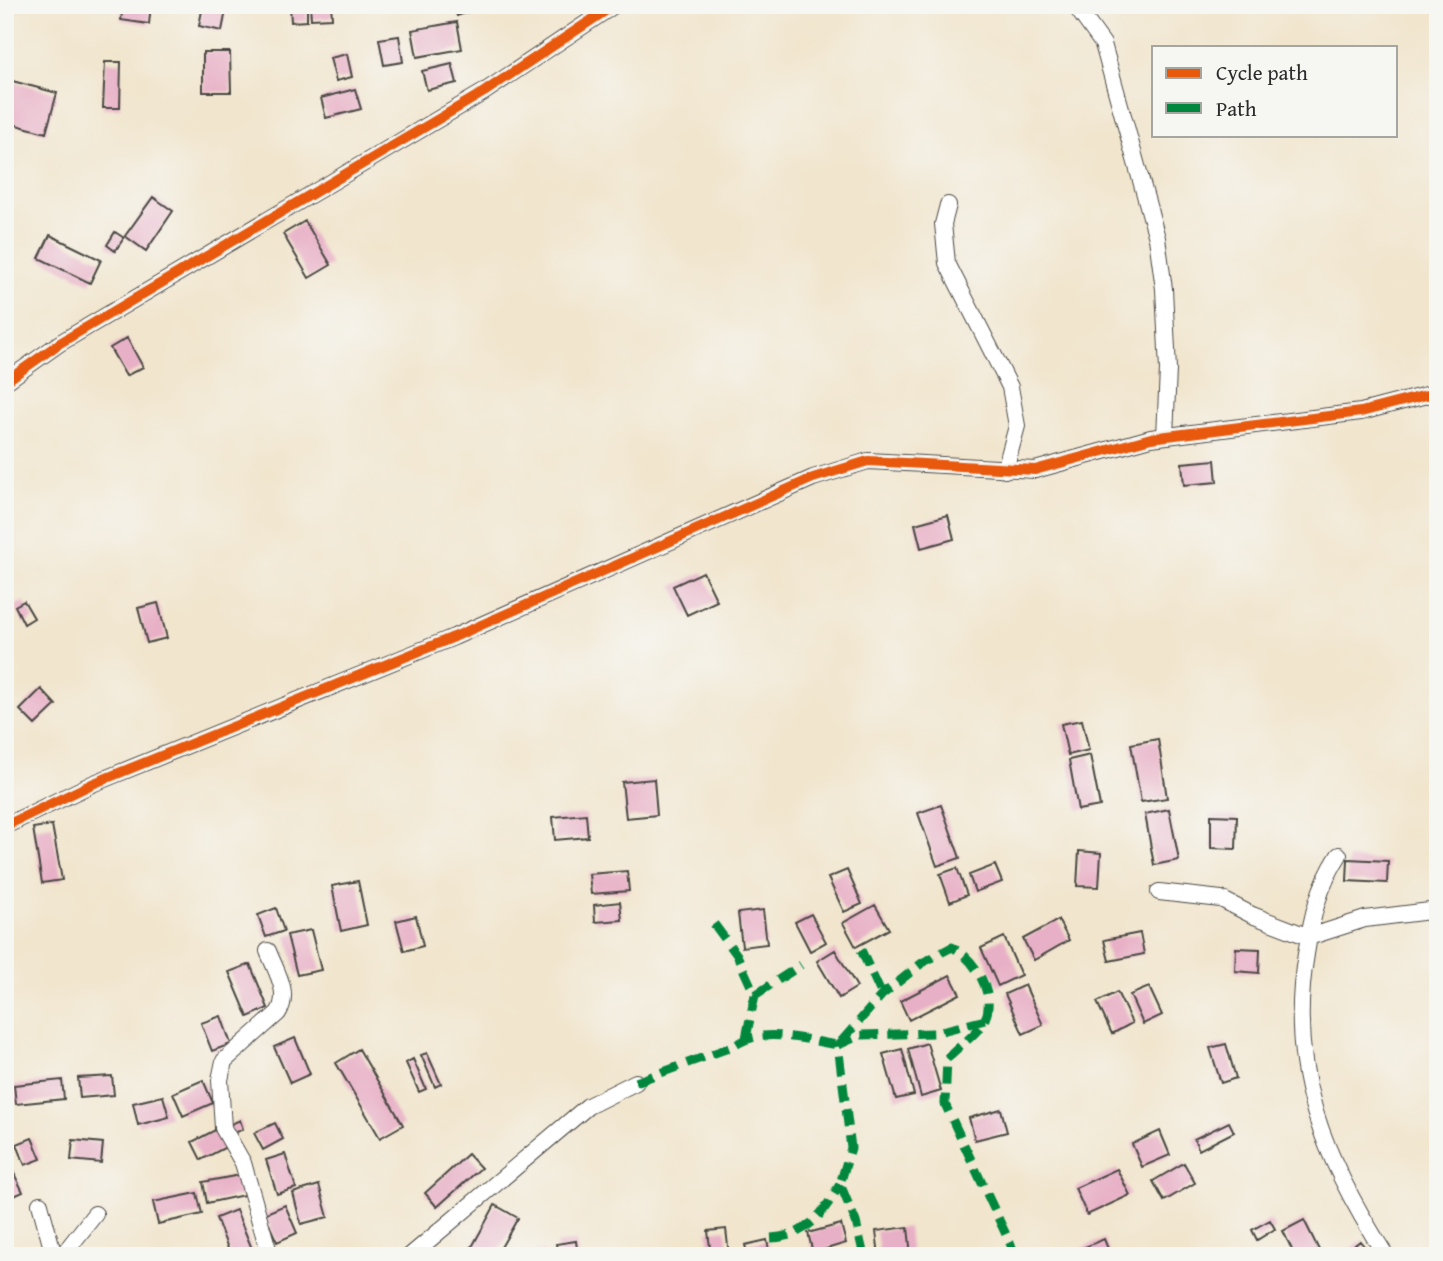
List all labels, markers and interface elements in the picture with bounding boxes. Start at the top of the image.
legend [1152,46,1398,136]
text: Cycle path [1216,57,1308,88]
text: Path [1216,93,1257,124]

